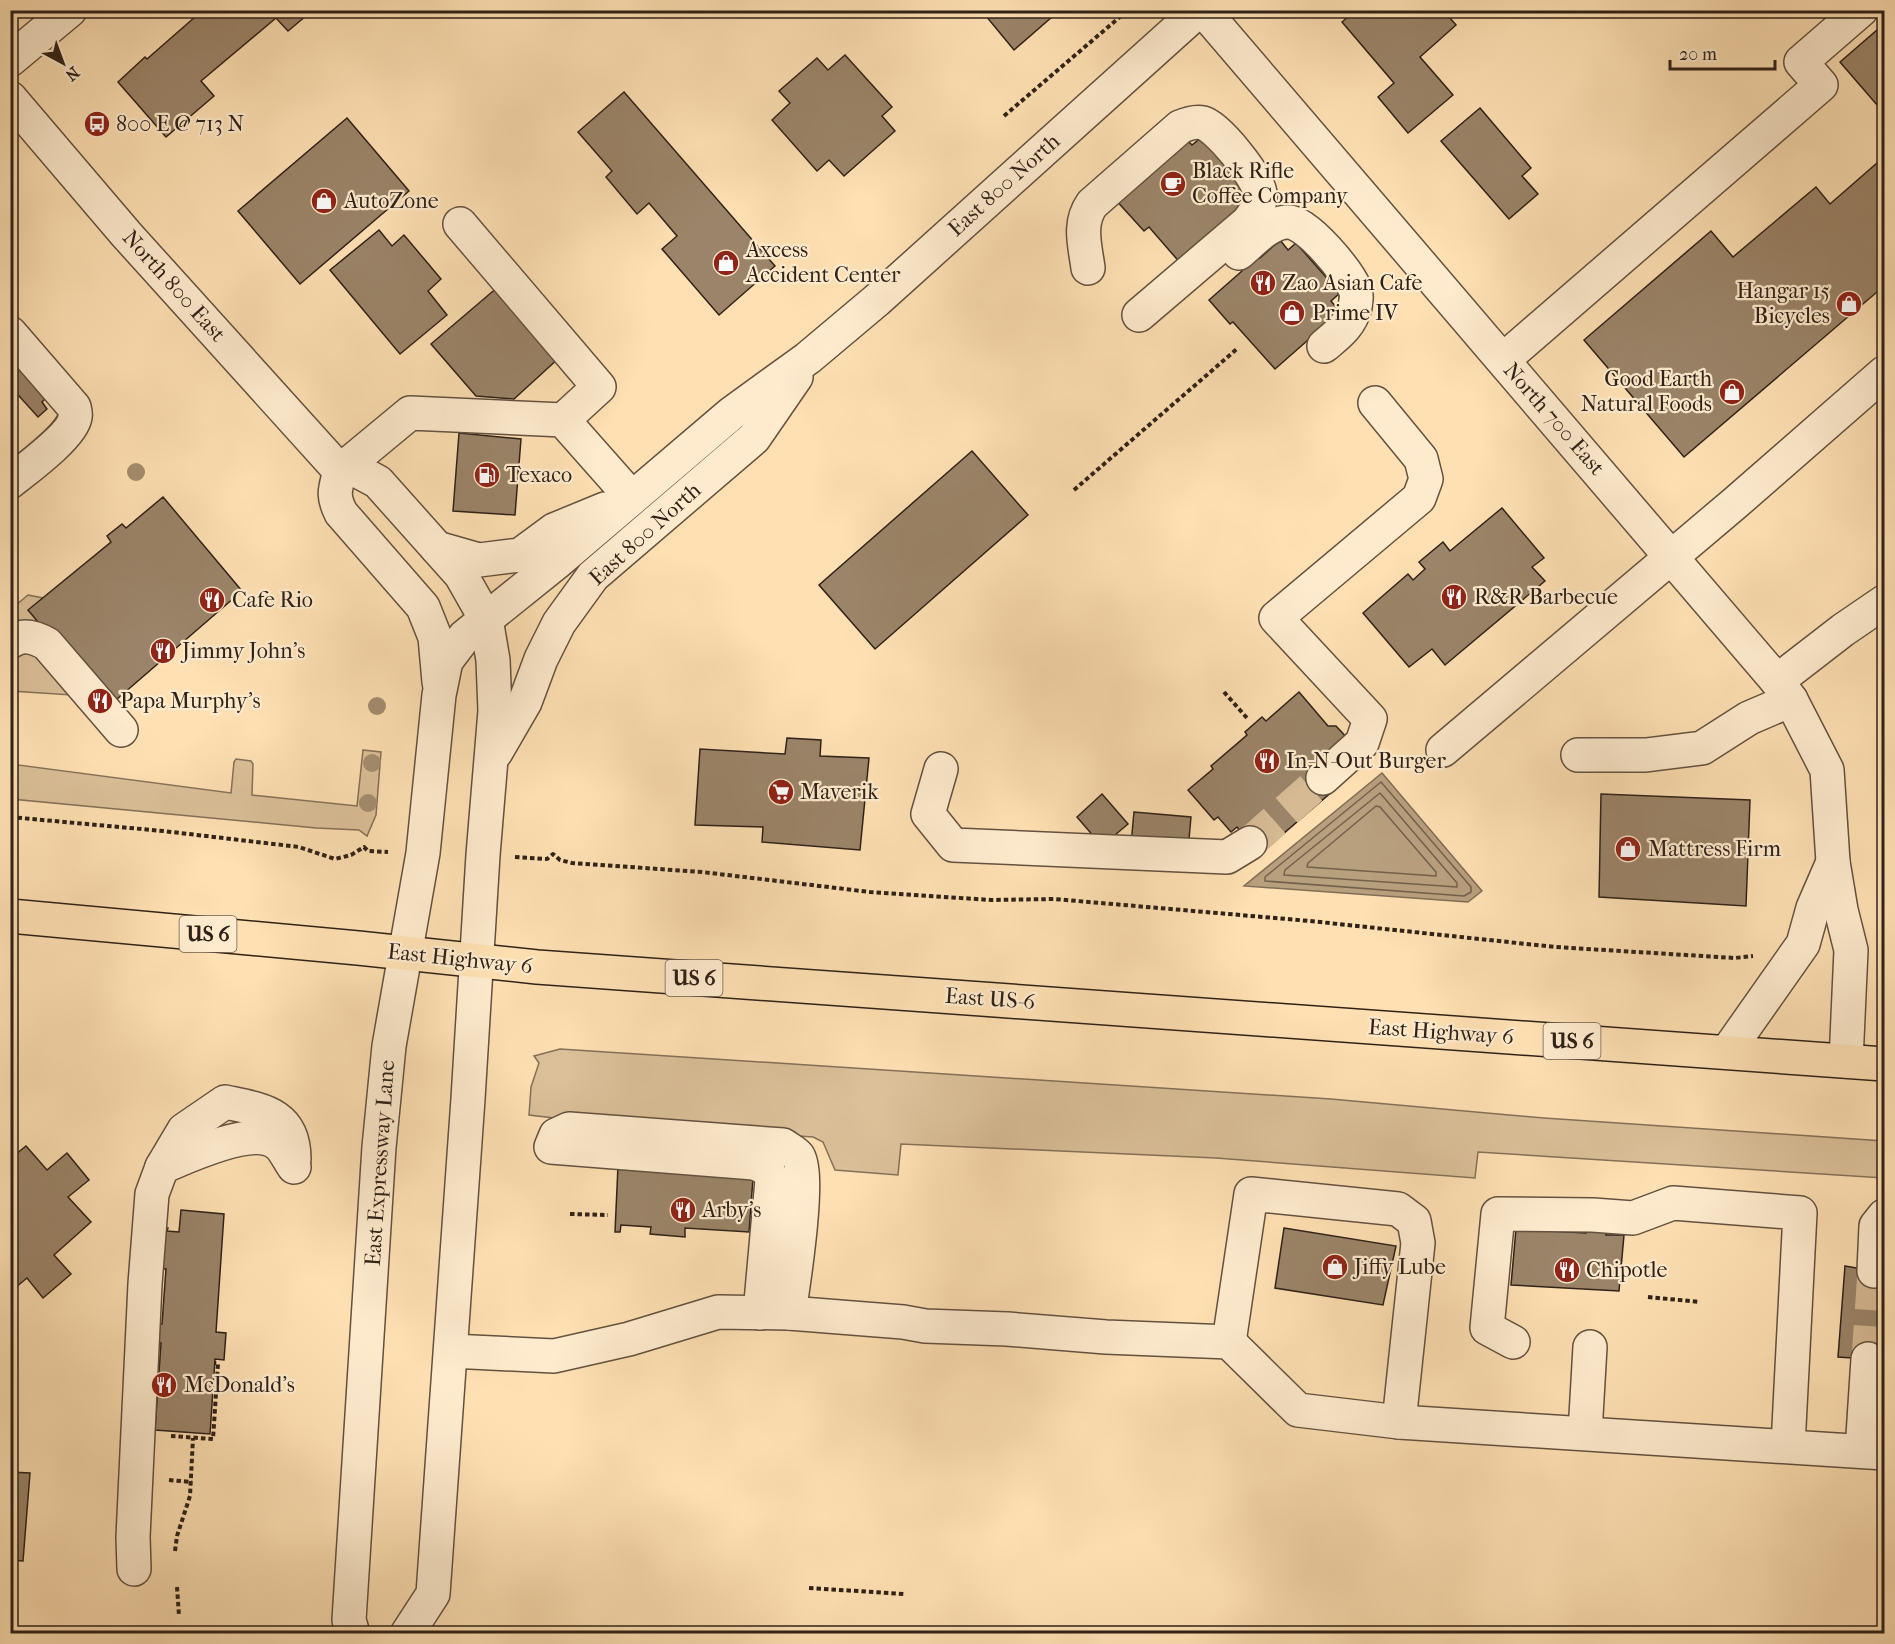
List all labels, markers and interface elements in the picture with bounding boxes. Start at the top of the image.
north arrow [33,33,93,93]
scale bar [1670,33,1775,71]
text: 20 m [1679,44,1717,65]
text: N [61,63,83,86]
bus stop icon: 800 E @ 713 N [82,109,112,139]
place label: 800 E @ 713 N [116,111,244,137]
street label: East 800 North [943,128,1066,242]
place label: Black Rifle Coffee Company [1192,158,1349,209]
cafe icon: Black Rifle Coffee Company [1158,169,1188,199]
shop icon: AutoZone [309,186,339,216]
place label: AutoZone [343,188,439,214]
street label: North 800 East [117,225,231,347]
place label: Axcess Accident Center [745,237,901,288]
shop icon: Axcess Accident Center [711,248,741,278]
restaurant icon: Zao Asian Cafe [1248,268,1278,298]
place label: Zao Asian Cafe [1282,270,1422,296]
place label: Hangar 15 Bicycles [1736,278,1830,329]
shop icon: Hangar 15 Bicycles [1834,289,1864,319]
shop icon: Prime IV [1277,298,1307,328]
place label: Prime IV [1312,300,1399,326]
street label: North 700 East [1498,357,1610,481]
place label: Good Earth Natural Foods [1581,366,1713,417]
shop icon: Good Earth Natural Foods [1717,377,1747,407]
fuel station icon: Texaco [472,460,502,490]
place label: Texaco [506,462,572,488]
street label: East 800 North [584,477,707,591]
restaurant icon: R&R Barbecue [1439,582,1469,612]
place label: R&R Barbecue [1474,584,1618,610]
restaurant icon: Cafe Rio [197,585,227,615]
place label: Cafe Rio [232,587,313,613]
restaurant icon: Jimmy John's [148,636,178,666]
place label: Jimmy John's [180,638,305,664]
restaurant icon: Papa Murphy's [85,686,115,716]
place label: Papa Murphy's [120,688,261,714]
restaurant icon: In-N-Out Burger [1252,746,1282,776]
place label: In-N-Out Burger [1286,748,1446,774]
supermarket icon: Maverik [766,777,796,807]
place label: Maverik [800,779,879,805]
shop icon: Mattress Firm [1613,834,1643,864]
place label: Mattress Firm [1648,836,1782,862]
road number: US 6 [180,916,236,952]
street label: East Highway 6 [386,938,534,980]
road number: US 6 [666,960,722,996]
street label: East US-6 [944,983,1036,1015]
street label: East Highway 6 [1367,1014,1515,1050]
road number: US 6 [1544,1023,1600,1059]
street label: East Expressway Lane [360,1059,400,1267]
restaurant icon: Arby's [668,1195,698,1225]
place label: Arby's [701,1197,761,1223]
shop icon: Jiffy Lube [1320,1252,1350,1282]
place label: Jiffy Lube [1352,1254,1446,1280]
restaurant icon: Chipotle [1552,1255,1582,1285]
place label: Chipotle [1586,1257,1667,1283]
restaurant icon: McDonald's [149,1370,179,1400]
place label: McDonald's [184,1372,295,1398]

